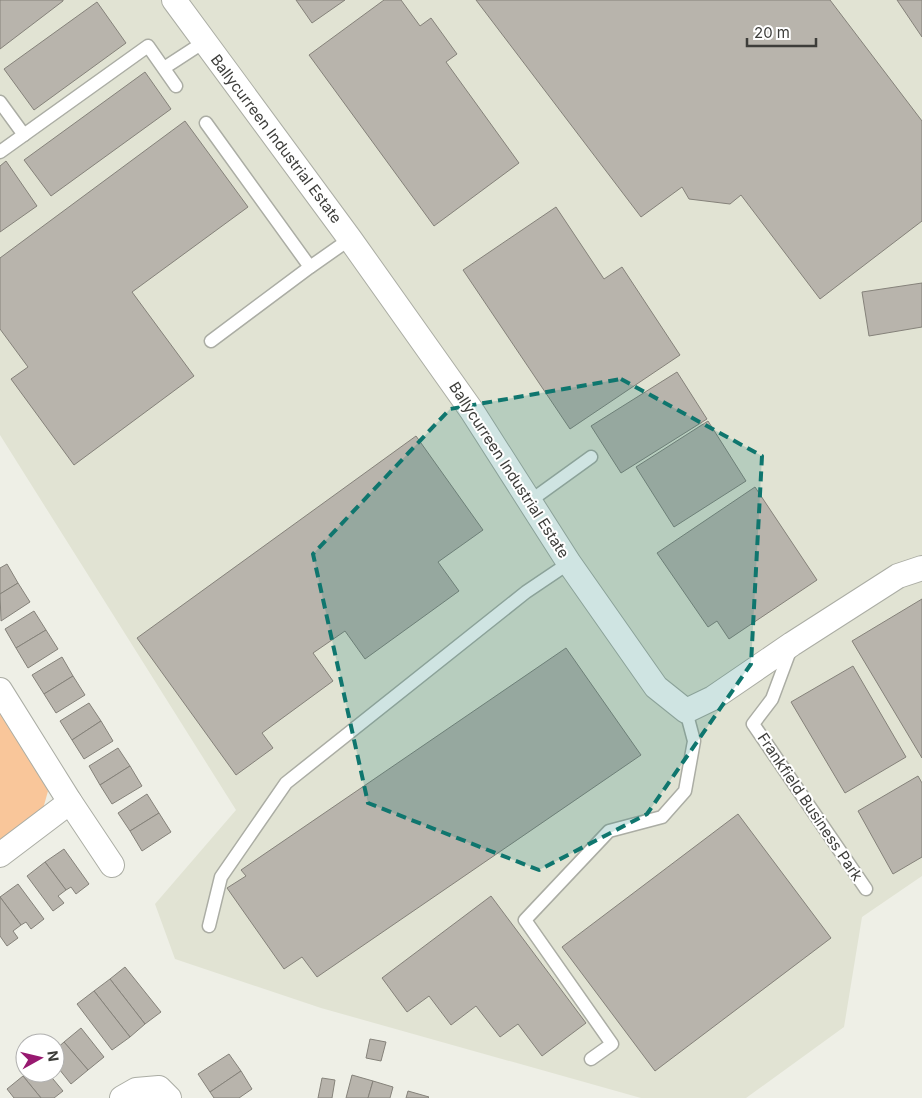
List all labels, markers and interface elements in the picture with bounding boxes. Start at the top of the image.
scale bar [747,15,816,47]
text: 20 m [754,23,790,42]
street label: Ballycurreen Industrial Estate [207,51,346,227]
street label: Ballycurreen Industrial Estate [445,378,574,561]
street label: Frankfield Business Park [754,729,868,885]
north arrow [15,1033,65,1083]
text: N [44,1050,63,1063]

